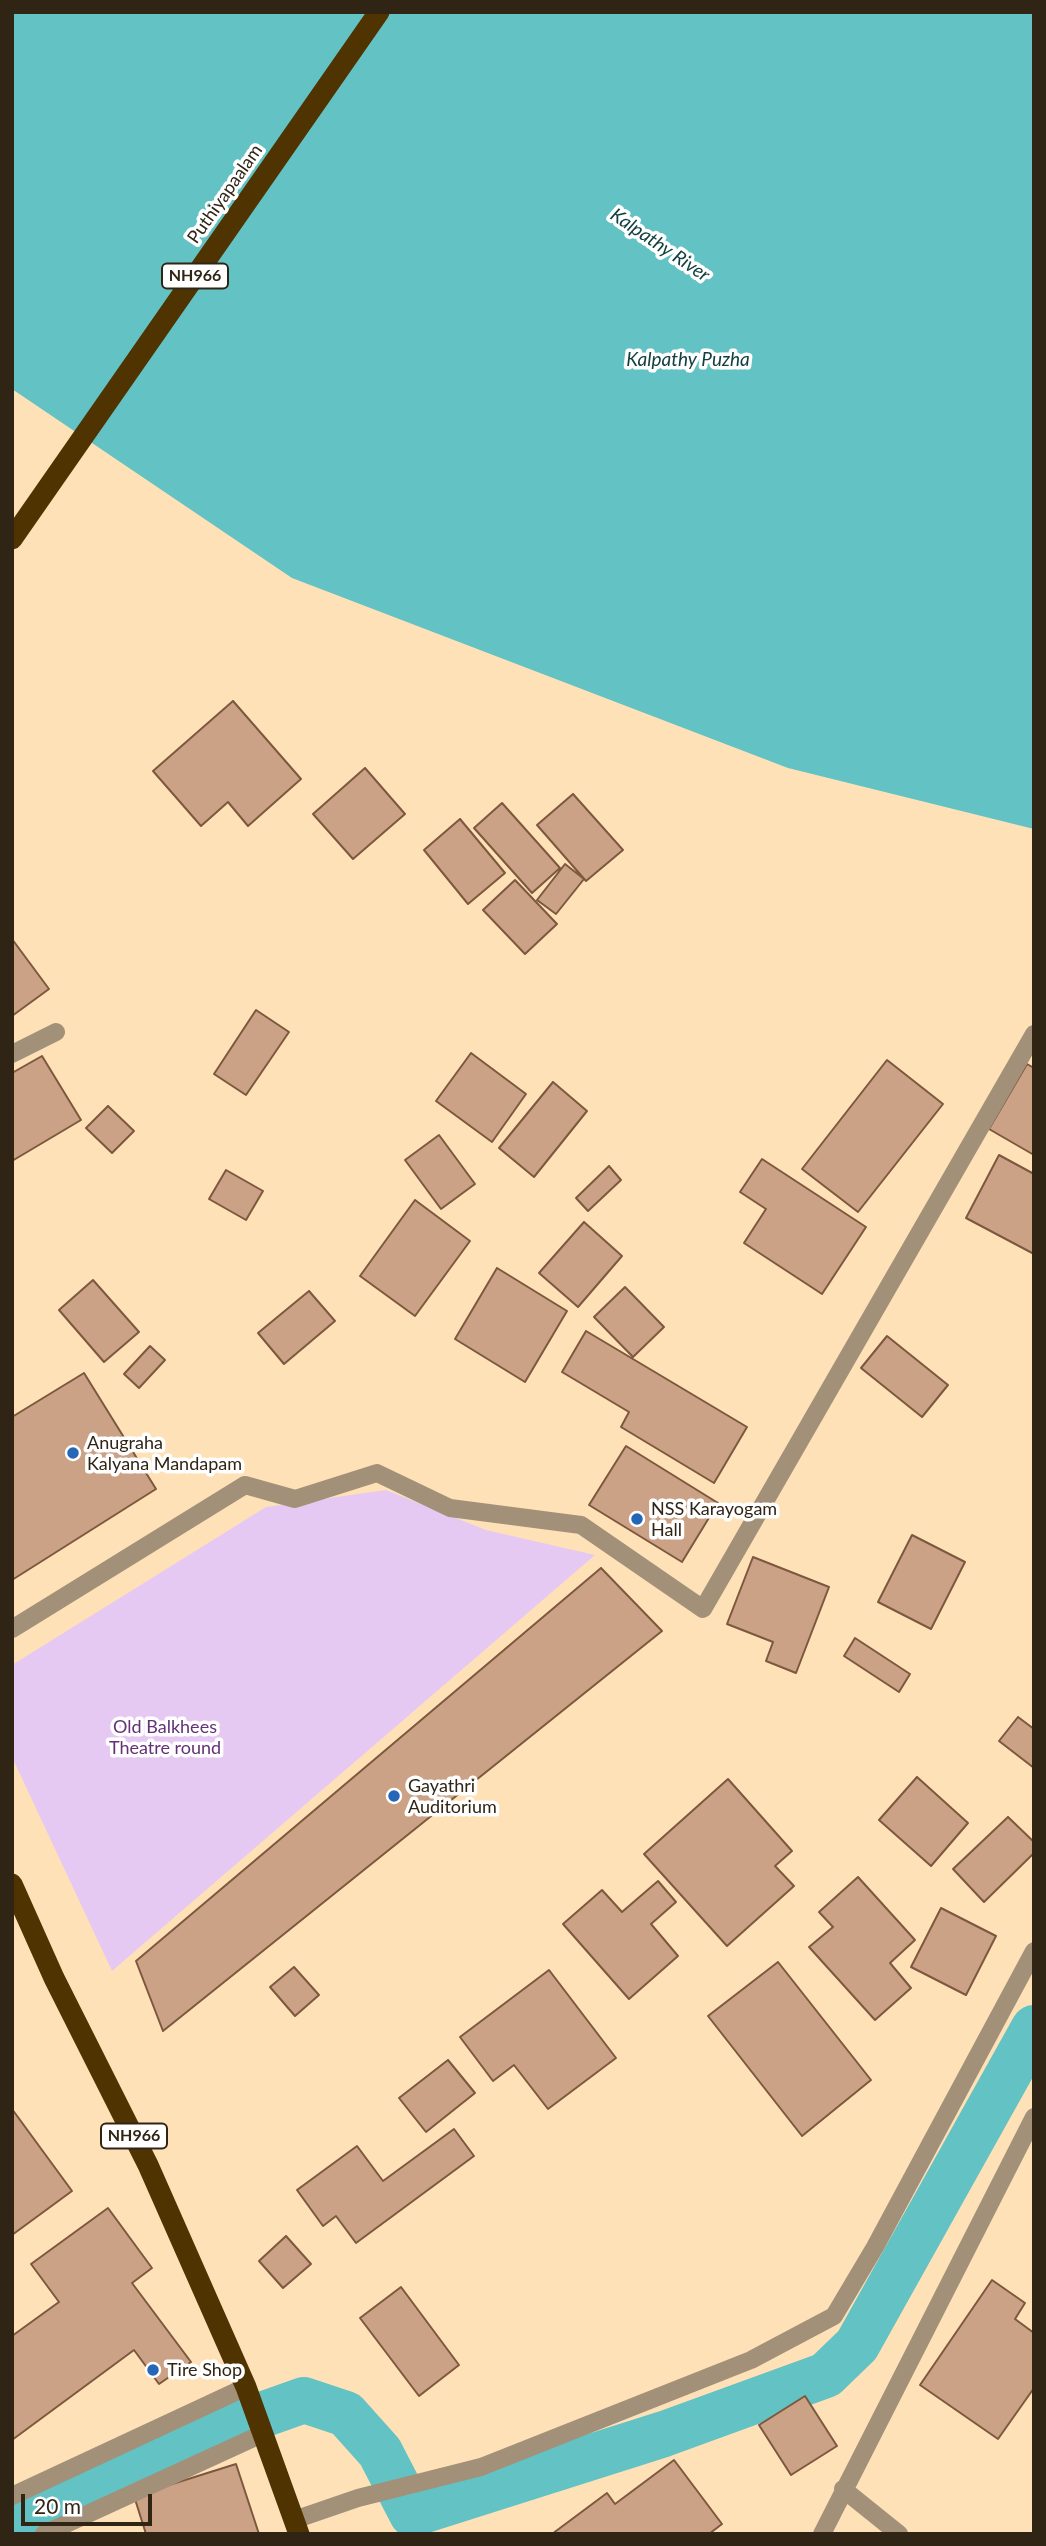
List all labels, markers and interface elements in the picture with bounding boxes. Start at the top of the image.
street label: Puthiyapaalam [183,140,267,248]
water label: Kalpathy River [606,203,714,287]
road number: NH966 [162,264,228,288]
water label: Kalpathy Puzha [626,349,750,371]
place label: Anugraha Kalyana Mandapam [87,1432,242,1474]
marker: Anugraha Kalyana Mandapam [65,1445,81,1461]
place label: NSS Karayogam Hall [651,1498,777,1540]
marker: NSS Karayogam Hall [629,1511,645,1527]
park label: Old Balkhees Theatre round [109,1716,221,1758]
place label: Gayathri Auditorium [408,1775,497,1817]
marker: Gayathri Auditorium [386,1788,402,1804]
road number: NH966 [101,2124,167,2148]
place label: Tire Shop [167,2359,242,2381]
marker: Tire Shop [145,2362,161,2378]
scale bar [24,2480,156,2524]
text: 20 m [34,2493,81,2518]

